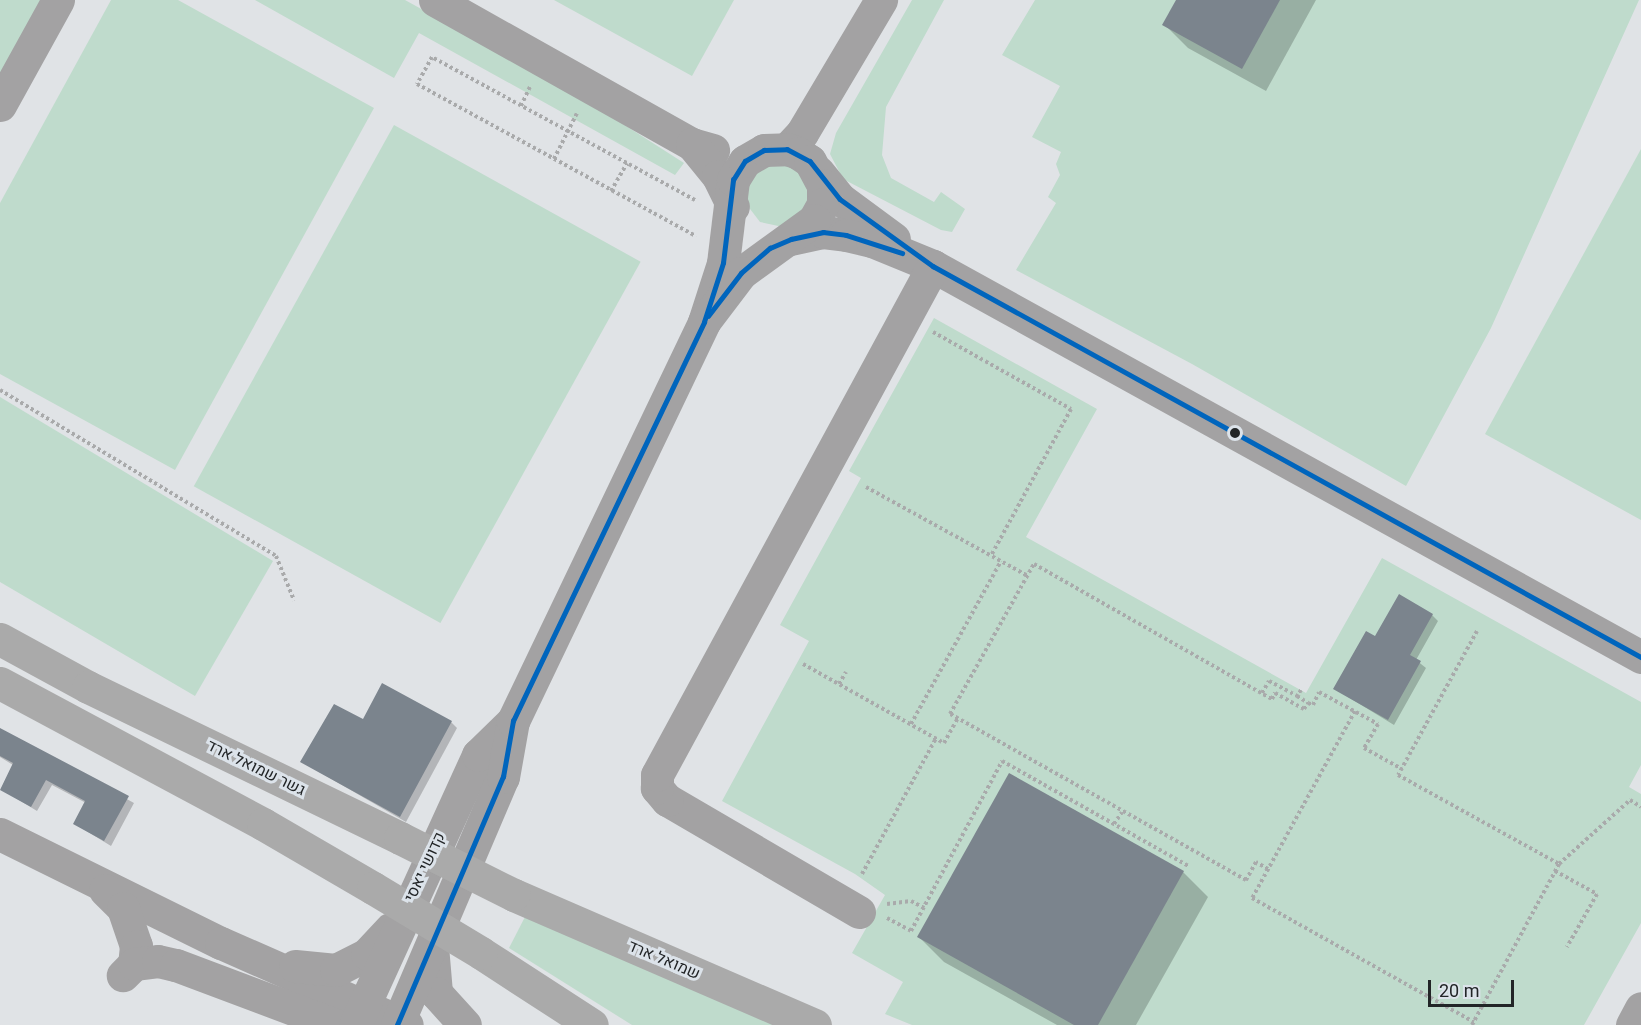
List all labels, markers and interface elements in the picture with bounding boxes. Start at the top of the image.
unlabelled marker [1229,427,1241,439]
street label: גשר שמואל ארד [204,736,308,800]
street label: קדושי יאסי [401,829,449,905]
street label: שמואל ארד [625,936,703,984]
scale bar [1431,968,1516,1006]
text: 20 m [1439,980,1479,1001]

